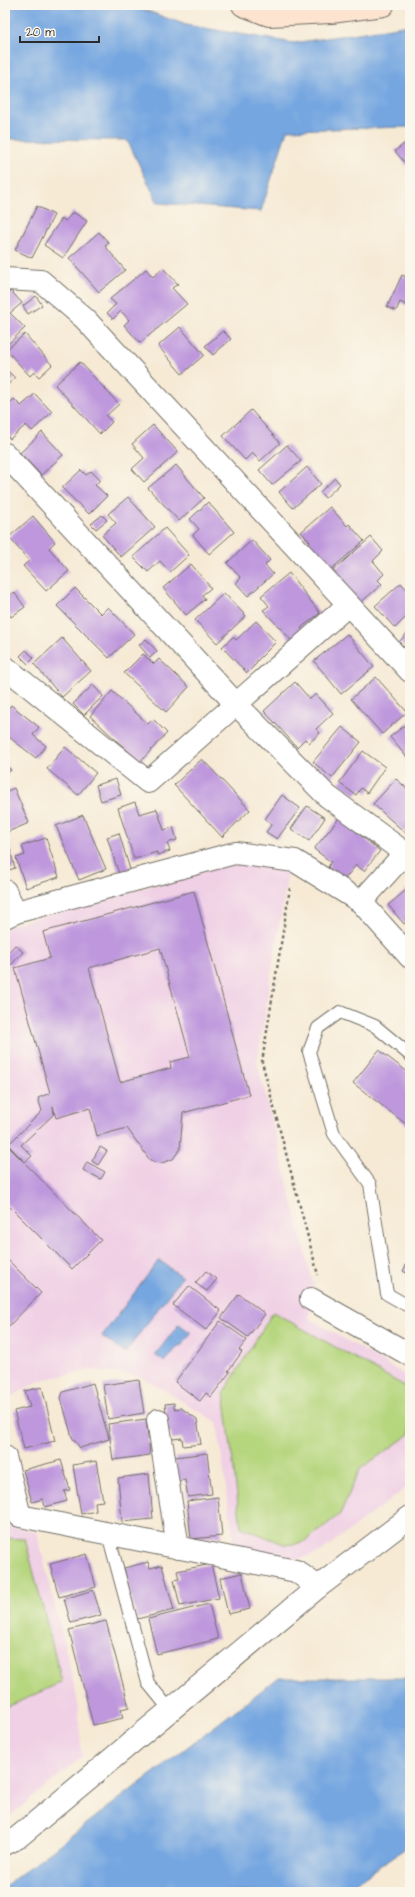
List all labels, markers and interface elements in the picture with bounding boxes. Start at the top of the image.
scale bar [20,18,99,44]
text: 20 m [26,24,55,41]

